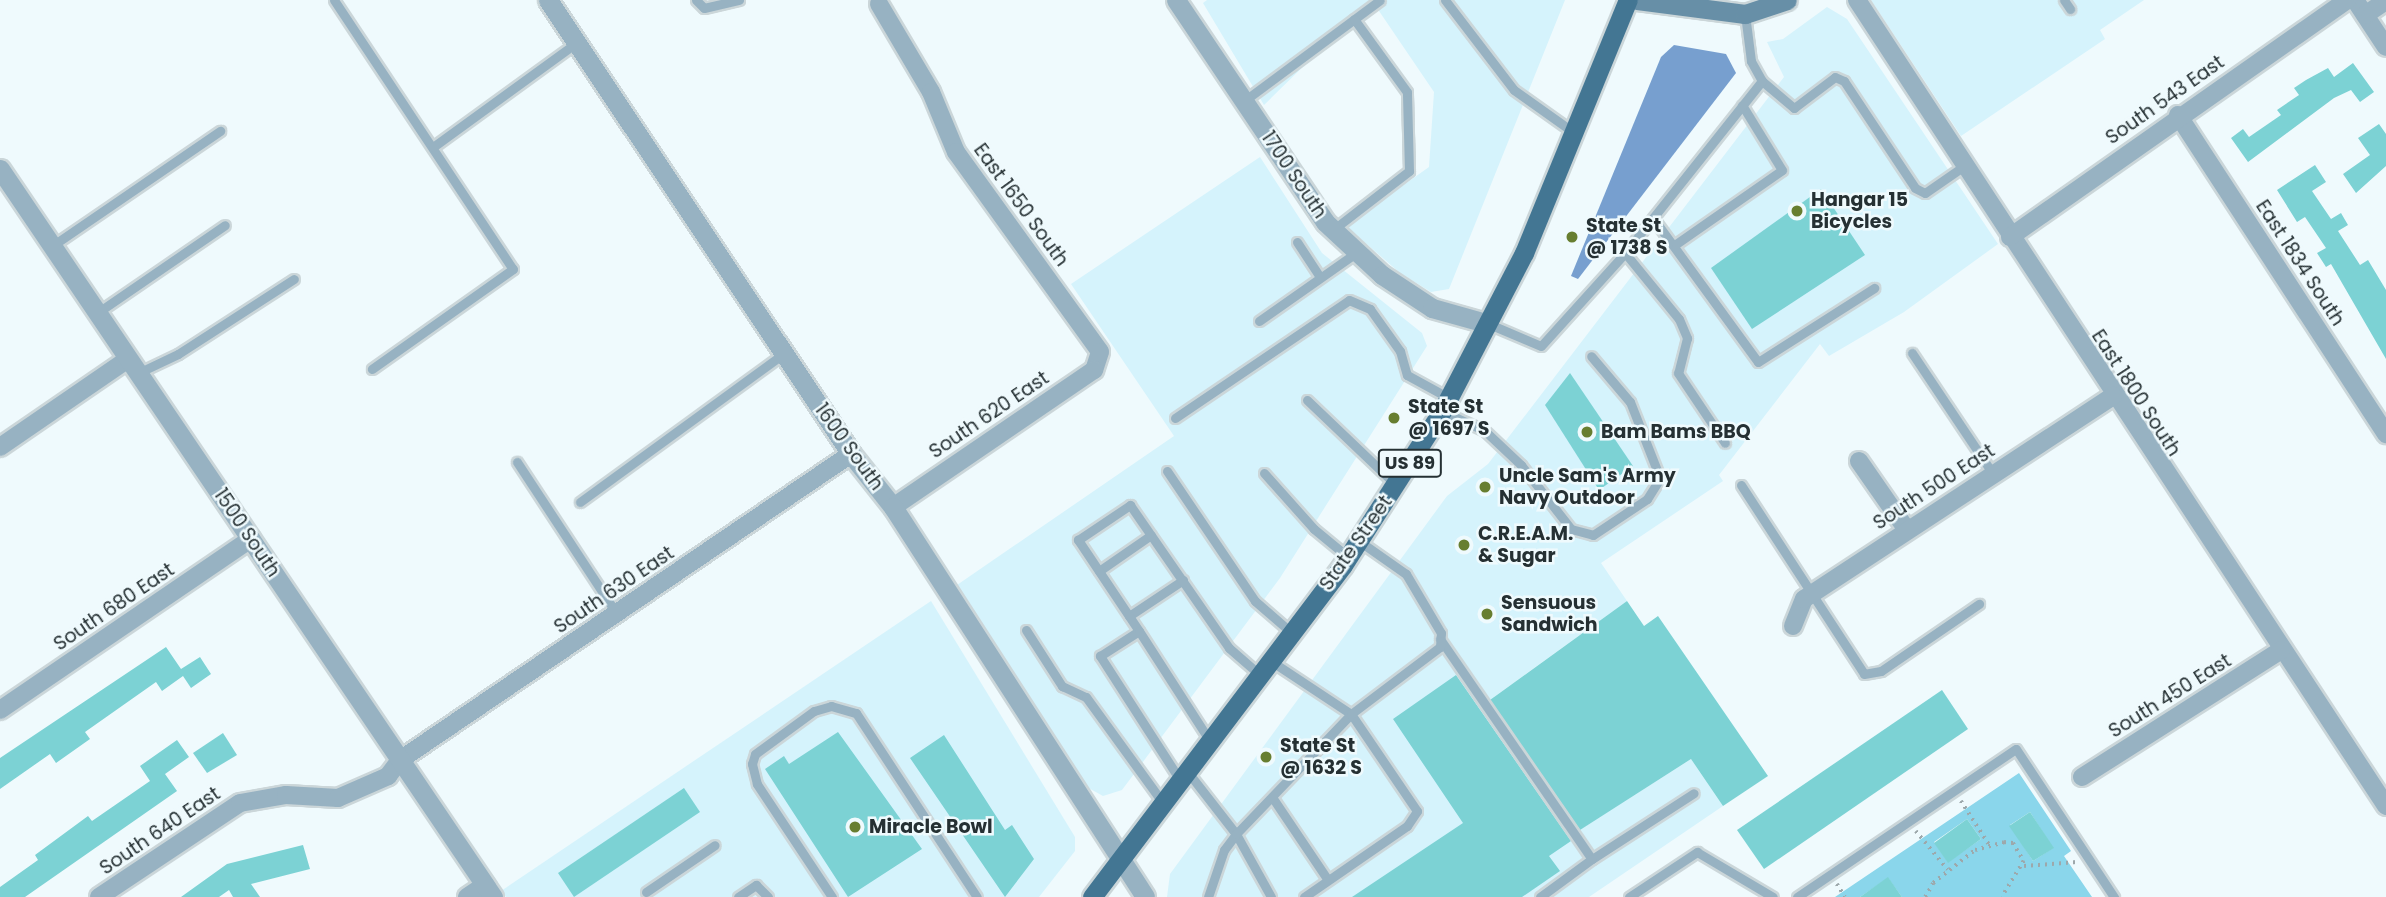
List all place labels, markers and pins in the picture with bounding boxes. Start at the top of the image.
place label: Hangar 15 Bicycles [1811,189,1908,233]
marker: Hangar 15 Bicycles [1789,203,1805,219]
place label: State St @ 1738 S [1586,215,1667,259]
marker: State St @ 1738 S [1564,229,1580,245]
place label: State St @ 1697 S [1408,396,1489,440]
marker: State St @ 1697 S [1386,410,1402,426]
place label: Bam Bams BBQ [1601,421,1751,443]
marker: Bam Bams BBQ [1579,424,1595,440]
place label: Uncle Sam's Army Navy Outdoor [1499,465,1676,509]
marker: Uncle Sam's Army Navy Outdoor [1477,479,1493,495]
place label: C.R.E.A.M. & Sugar [1478,523,1573,567]
marker: C.R.E.A.M. & Sugar [1456,537,1472,553]
place label: Sensuous Sandwich [1501,592,1598,636]
marker: Sensuous Sandwich [1479,606,1495,622]
place label: State St @ 1632 S [1280,735,1362,779]
marker: State St @ 1632 S [1258,749,1274,765]
place label: Miracle Bowl [869,816,993,838]
marker: Miracle Bowl [847,819,863,835]

